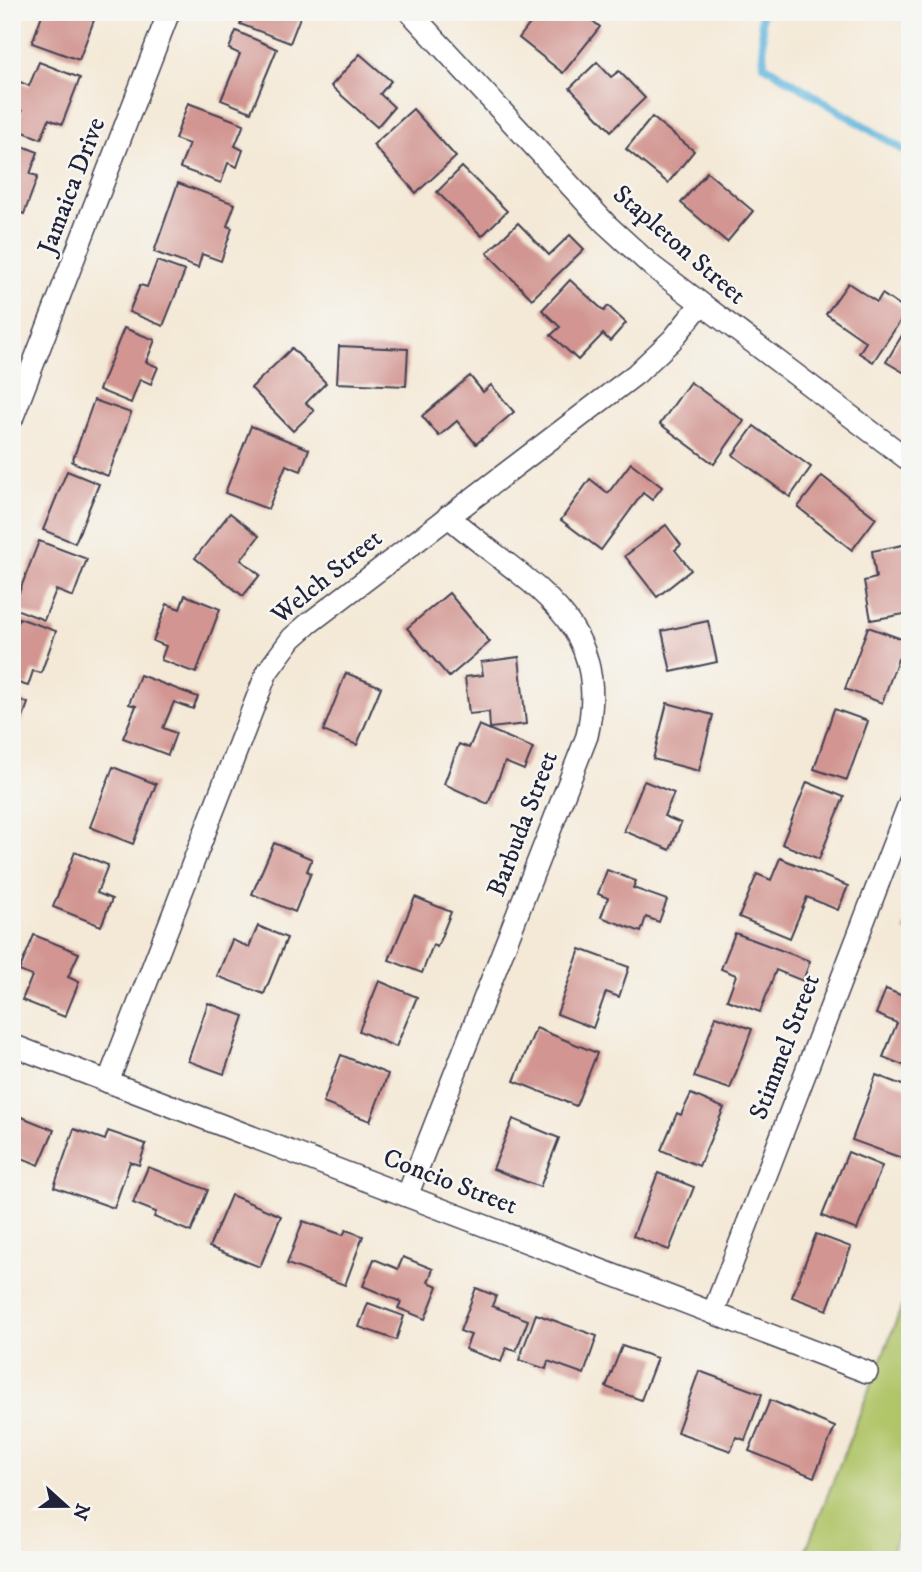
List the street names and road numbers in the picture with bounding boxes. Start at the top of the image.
street label: Jamaica Drive [30,113,113,261]
street label: Stapleton Street [606,178,752,312]
street label: Welch Street [264,522,389,632]
street label: Barbuda Street [480,747,566,901]
street label: Stimmel Street [742,970,828,1124]
street label: Concio Street [378,1141,522,1223]

